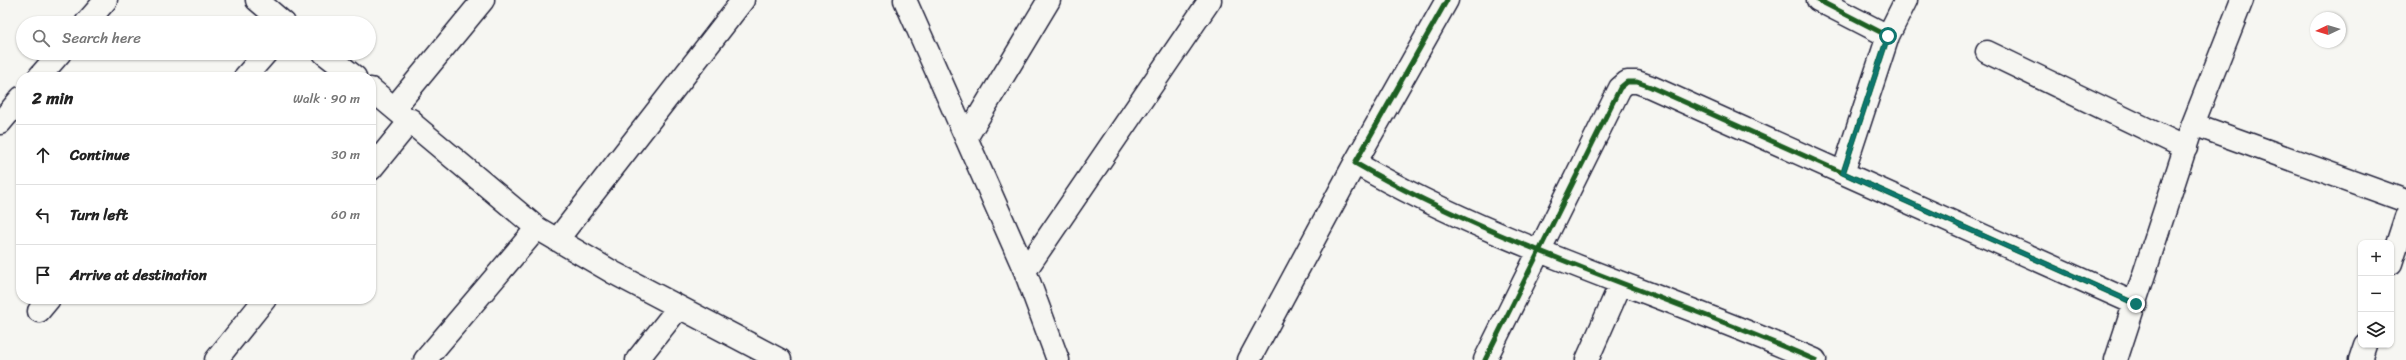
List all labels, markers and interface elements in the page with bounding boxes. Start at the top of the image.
north arrow [2310,12,2346,48]
search box [16,16,376,60]
text: Search here [62,25,141,51]
icon: search [30,27,52,49]
route start [1879,27,1897,45]
text: 2 min [32,83,73,113]
text: Walk · 90 m [293,87,360,110]
text: Continue [70,142,130,168]
text: 30 m [331,143,360,166]
icon: ahead [32,144,54,166]
text: Turn left [70,202,128,228]
text: 60 m [331,203,360,226]
icon: left [32,204,54,226]
map controls [2358,240,2394,348]
button: + [2358,240,2394,276]
text: Arrive at destination [70,262,207,288]
icon: arrive [32,264,54,286]
button: − [2358,276,2394,312]
route end [2127,295,2145,313]
button: layers [2358,312,2394,348]

